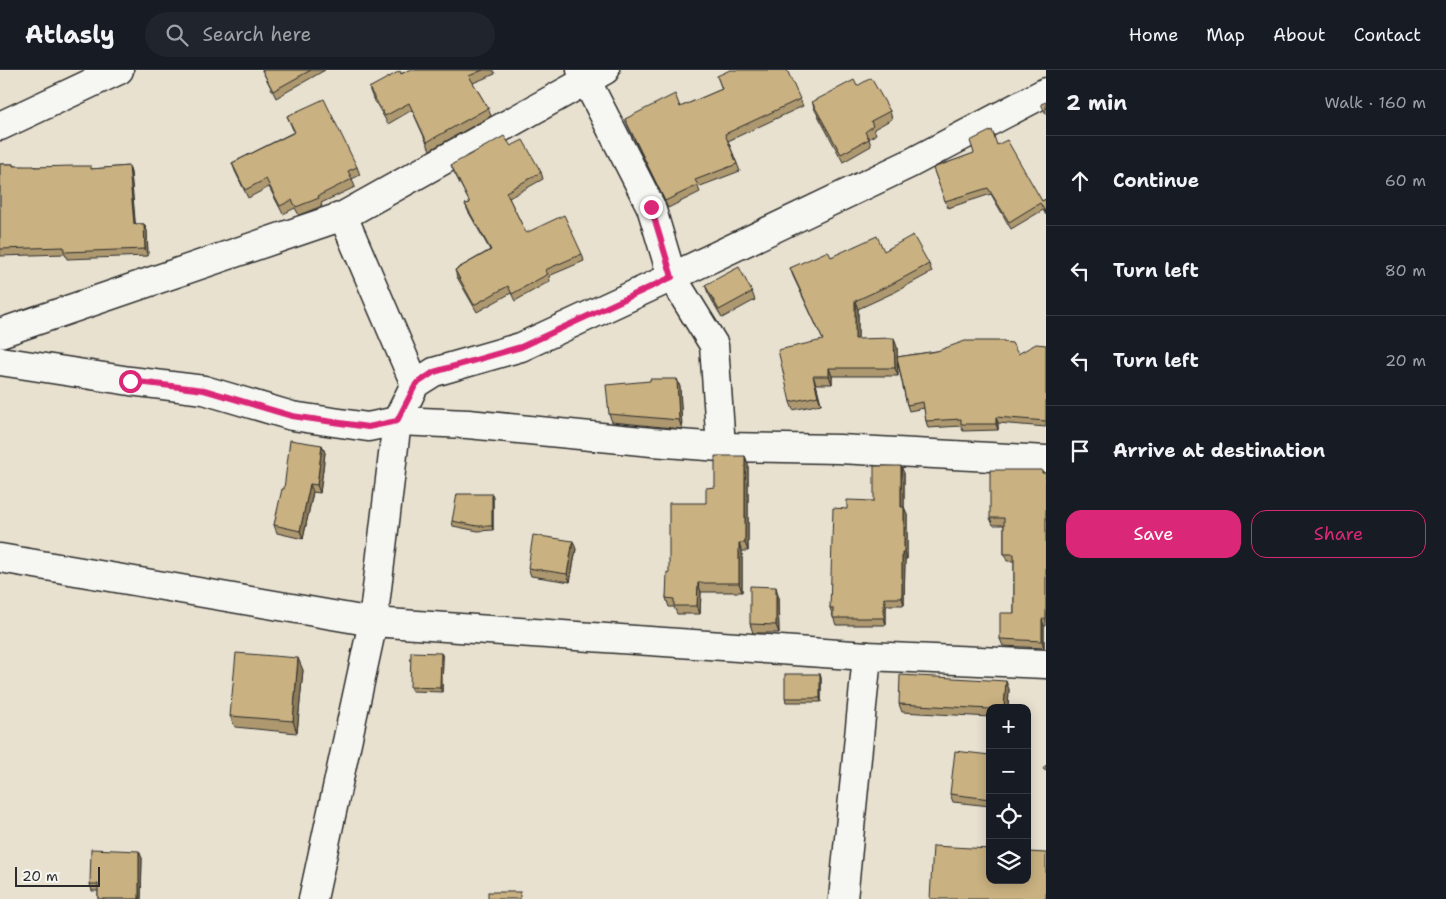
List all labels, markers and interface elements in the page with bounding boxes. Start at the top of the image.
search box [145,12,495,57]
text: Atlasly [25,19,115,51]
icon: search [163,21,191,49]
text: Search here [203,22,311,47]
text: Home [1129,23,1178,47]
text: Map [1206,23,1245,47]
text: About [1273,23,1326,47]
text: Contact [1354,23,1421,47]
text: 2 min [1066,89,1127,117]
text: Walk · 160 m [1325,92,1426,113]
icon: ahead [1066,167,1094,195]
text: Continue [1113,168,1199,193]
text: 60 m [1385,170,1426,191]
route end [640,196,663,219]
icon: left [1066,257,1094,285]
text: Turn left [1113,258,1199,283]
text: 80 m [1385,260,1426,281]
icon: left [1066,347,1094,375]
text: Turn left [1113,348,1199,373]
text: 20 m [1385,350,1426,371]
route start [119,370,142,393]
icon: arrive [1066,437,1094,465]
text: Arrive at destination [1113,438,1325,463]
button: Save [1066,510,1241,558]
button: Share [1251,510,1426,558]
map controls [986,704,1031,884]
button: + [986,704,1031,749]
button: − [986,749,1031,794]
button: locate [986,794,1031,839]
button: layers [986,839,1031,884]
scale bar [15,864,100,887]
text: 20 m [22,867,58,885]

